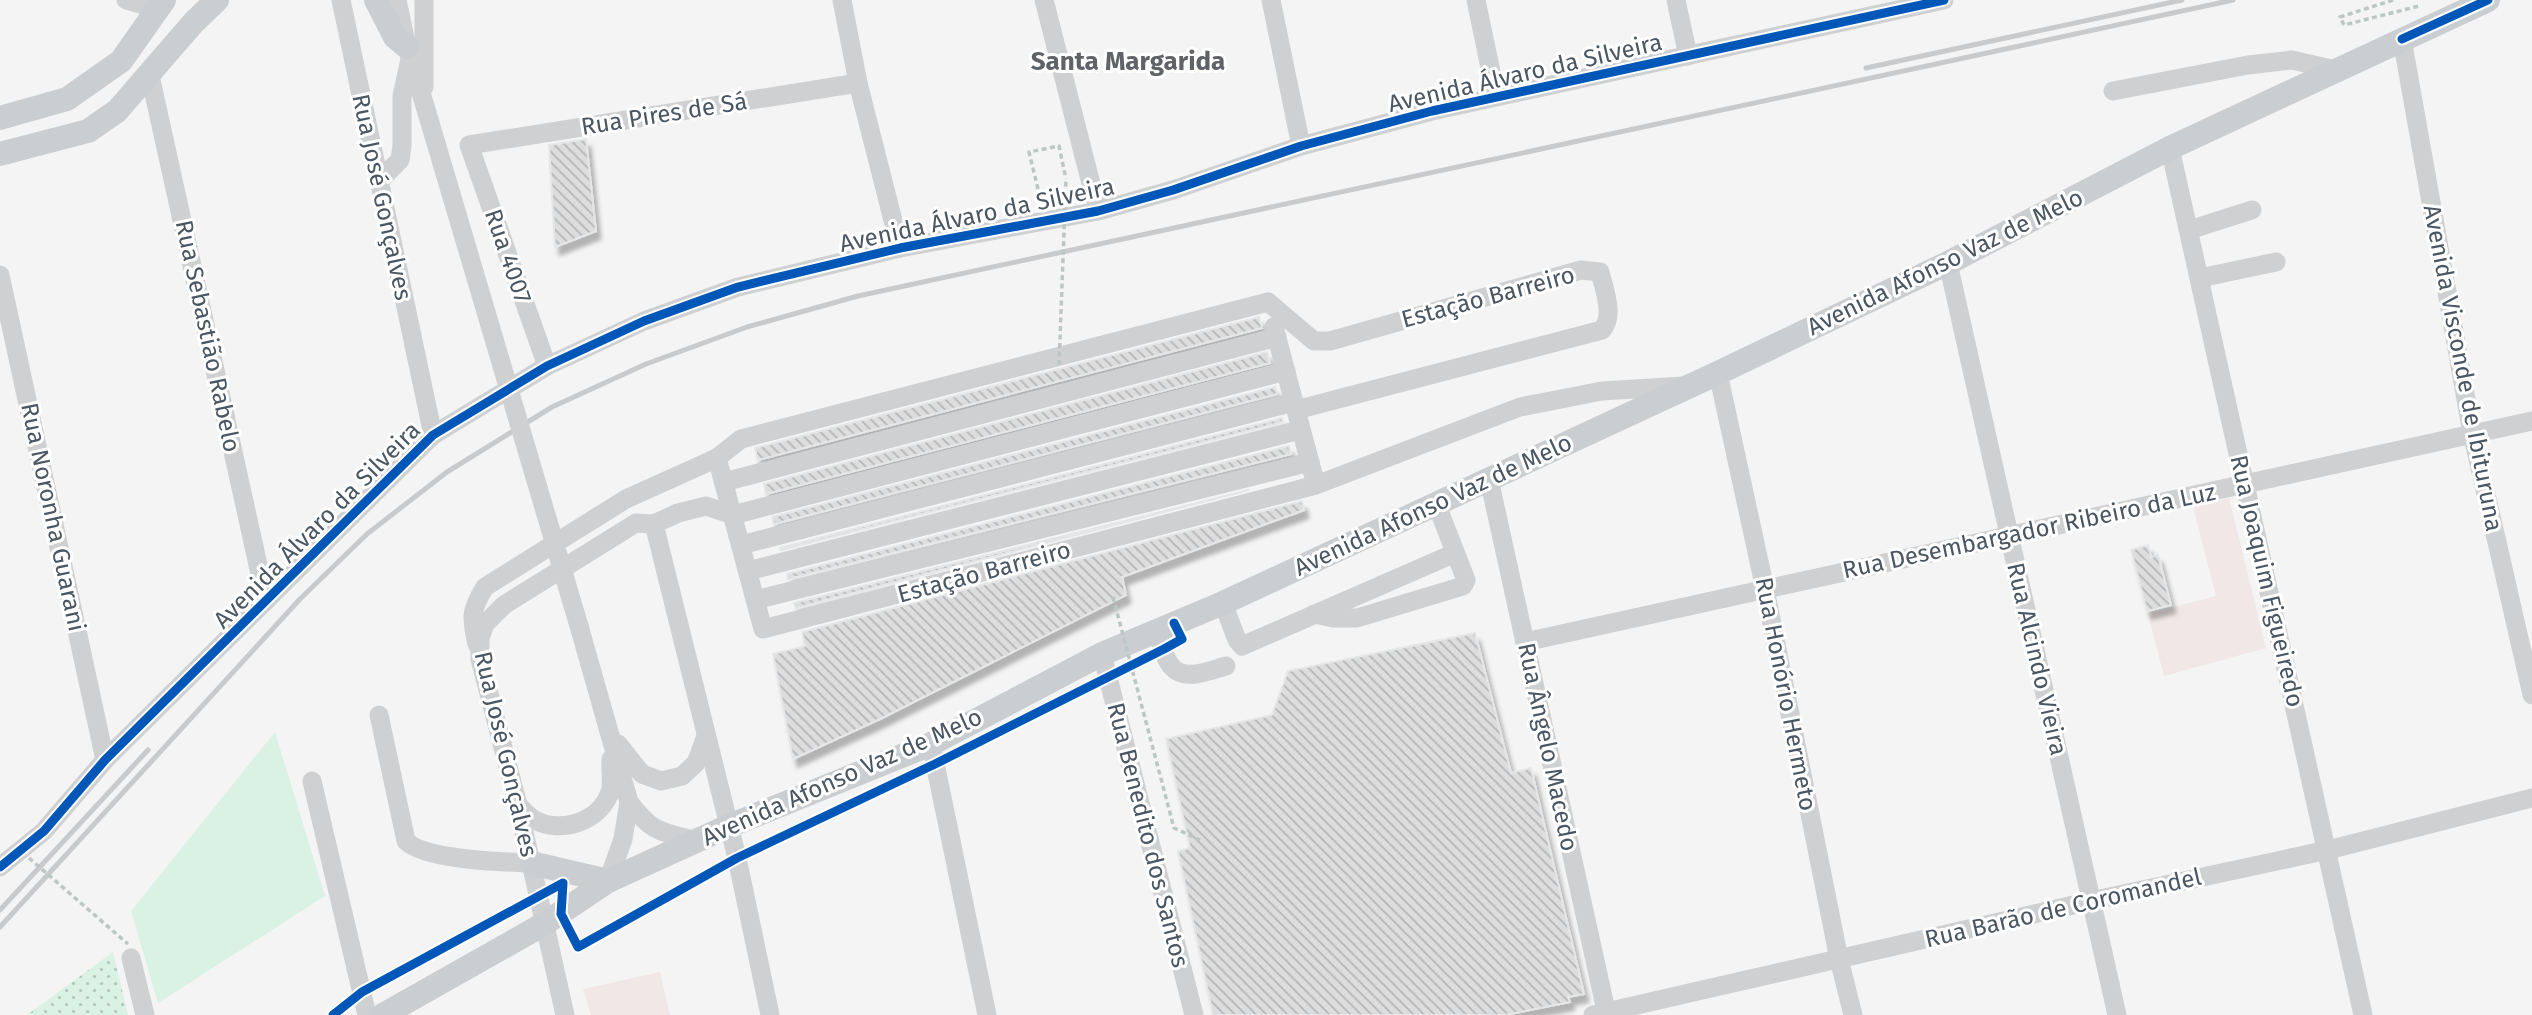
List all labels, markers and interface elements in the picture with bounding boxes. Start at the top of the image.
street label: Avenida Álvaro da Silveira [1385,27,1665,118]
district label: Santa Margarida [1031,46,1225,77]
street label: Rua Pires de Sá [579,87,749,141]
street label: Rua José Gonçalves [346,91,418,303]
street label: Avenida Álvaro da Silveira [837,171,1117,258]
street label: Avenida Afonso Vaz de Melo [1803,183,2087,341]
street label: Avenida Visconde de Ibituruna [2418,202,2508,534]
street label: Rua 4007 [479,205,537,307]
street label: Rua Sebastião Rabelo [170,217,246,455]
street label: Estação Barreiro [1398,260,1578,334]
street label: Rua Noronha Guarani [15,400,91,634]
street label: Avenida Álvaro da Silveira [207,415,426,634]
street label: Avenida Afonso Vaz de Melo [1290,428,1576,582]
street label: Rua Joaquim Figueiredo [2224,452,2310,710]
street label: Rua Desembargador Ribeiro da Luz [1840,478,2218,584]
street label: Estação Barreiro [894,535,1074,609]
street label: Rua Alcindo Vieira [2001,560,2073,758]
street label: Rua Honório Hermeto [1750,575,1822,813]
street label: Rua Ângelo Macedo [1512,640,1584,854]
street label: Rua José Gonçalves [469,649,543,859]
street label: Rua Benedito dos Santos [1101,700,1195,970]
street label: Avenida Afonso Vaz de Melo [698,703,986,851]
street label: Rua Barão de Coromandel [1922,863,2204,953]

